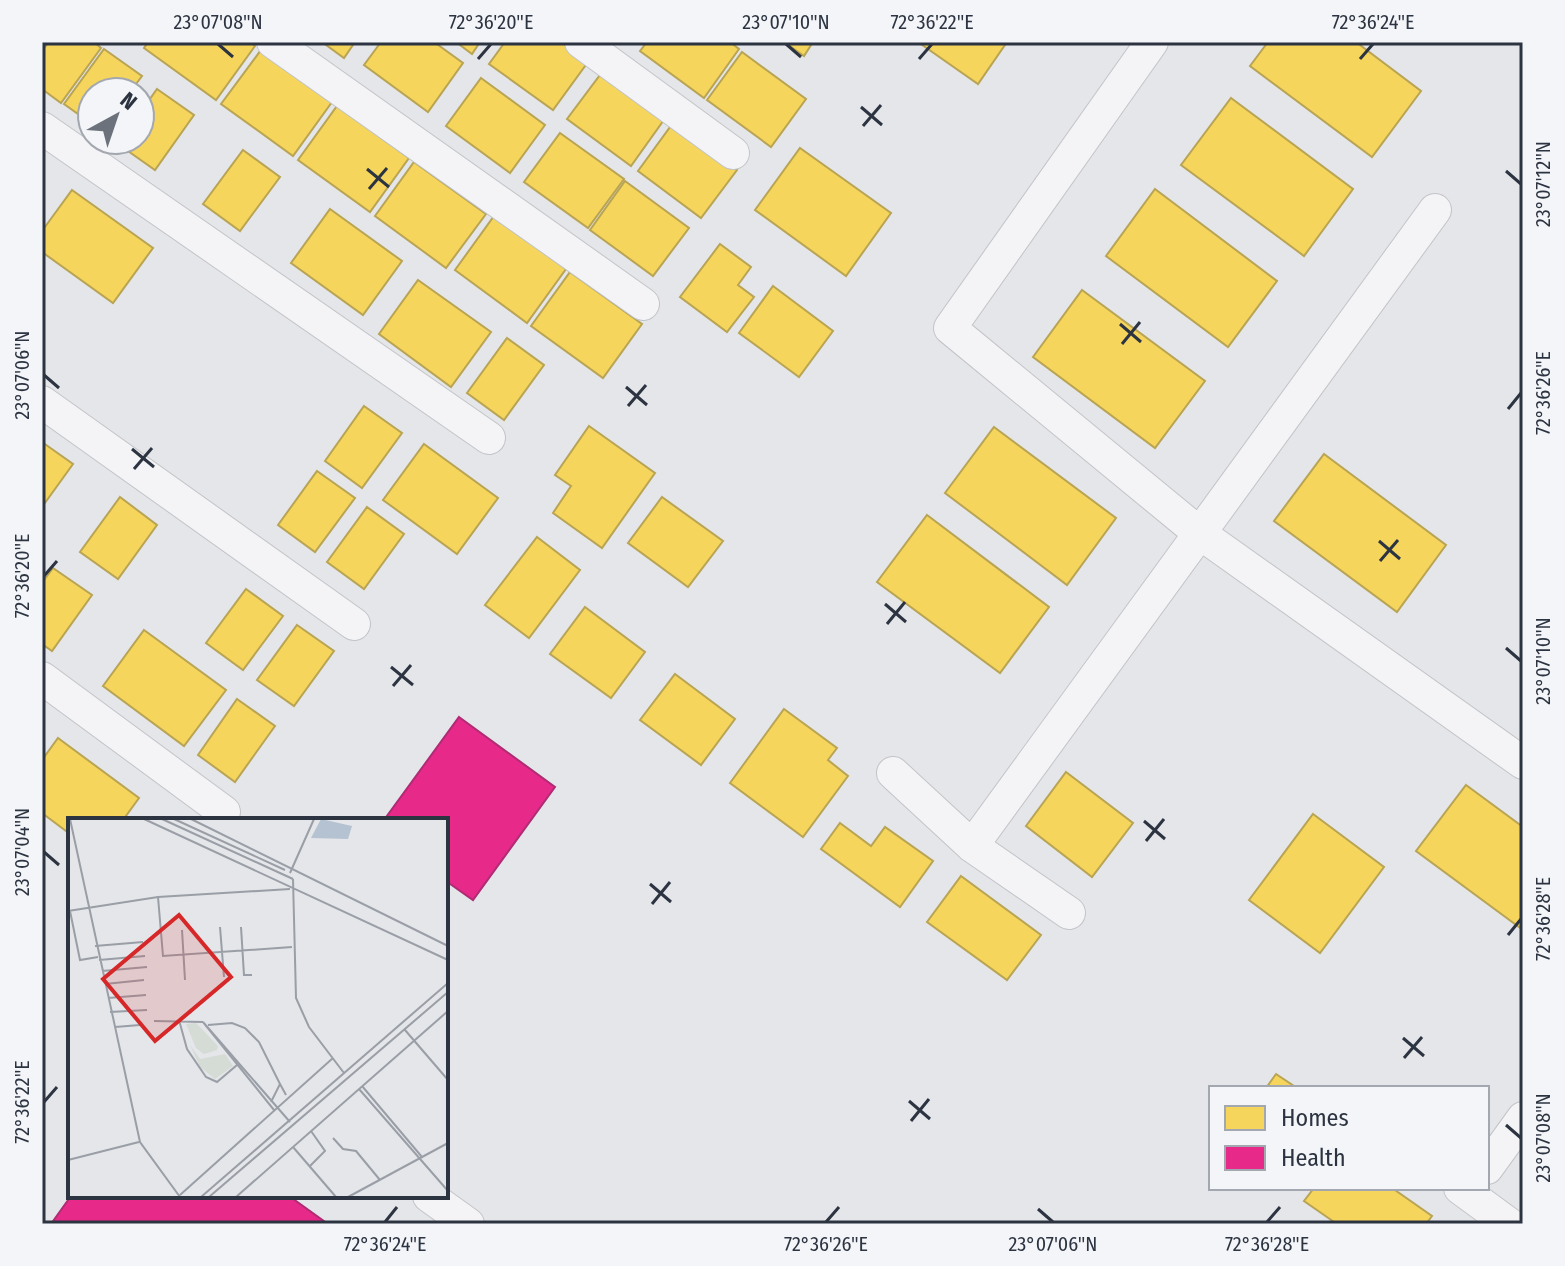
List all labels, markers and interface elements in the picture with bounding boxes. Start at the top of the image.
text: 23°07'08"N [173,10,263,34]
text: 72°36'20"E [449,10,533,34]
text: 23°07'10"N [742,10,830,34]
text: 72°36'22"E [890,10,974,34]
text: 72°36'24"E [1332,10,1414,34]
north arrow [76,76,156,156]
text: N [115,86,142,116]
text: 23°07'12"N [1531,141,1555,227]
text: 23°07'06"N [10,331,34,420]
text: 72°36'26"E [1531,351,1555,435]
text: 72°36'20"E [10,534,34,618]
text: 23°07'10"N [1531,617,1555,705]
text: 23°07'04"N [10,808,34,896]
inset map [68,818,448,1198]
text: 72°36'28"E [1531,877,1555,961]
text: 72°36'22"E [10,1060,34,1144]
legend [1209,1086,1489,1190]
text: 23°07'08"N [1531,1093,1555,1183]
text: Homes [1281,1104,1349,1132]
text: Health [1281,1144,1346,1172]
text: 72°36'24"E [344,1232,426,1256]
text: 72°36'26"E [784,1232,868,1256]
text: 23°07'06"N [1009,1232,1098,1256]
text: 72°36'28"E [1225,1232,1309,1256]

